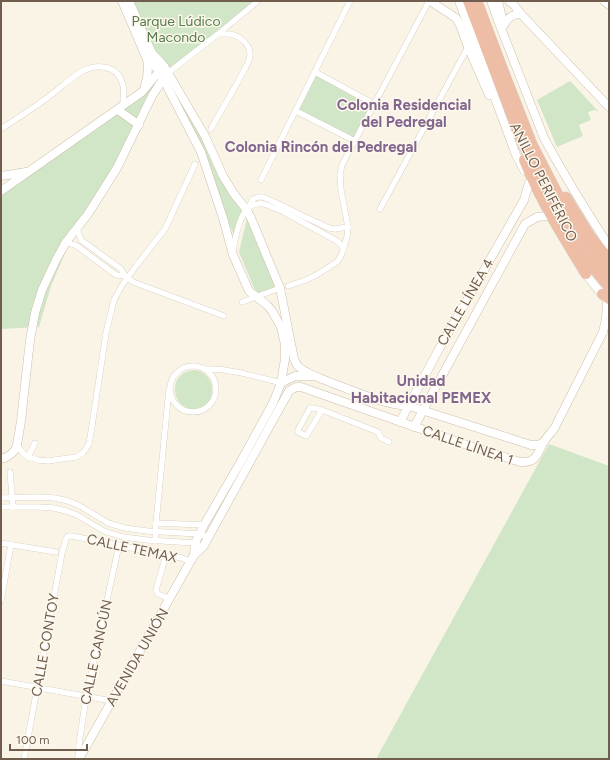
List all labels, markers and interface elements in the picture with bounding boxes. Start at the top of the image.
park label: Parque Lúdico Macondo [131,13,221,46]
district label: Colonia Residencial del Pedregal [337,96,471,131]
street label: ANILLO PERIFÉRICO [506,120,581,245]
district label: Colonia Rincón del Pedregal [225,138,417,156]
street label: CALLE LÍNEA 4 [434,255,497,349]
district label: Unidad Habitacional PEMEX [351,372,492,407]
street label: CALLE LÍNEA 1 [420,422,515,469]
street label: CALLE TEMAX [85,531,179,566]
street label: CALLE CONTOY [28,592,63,698]
street label: CALLE CANCÚN [77,598,116,706]
street label: AVENIDA UNIÓN [102,605,172,709]
scale bar [10,726,87,752]
text: 100 m [16,733,50,747]

